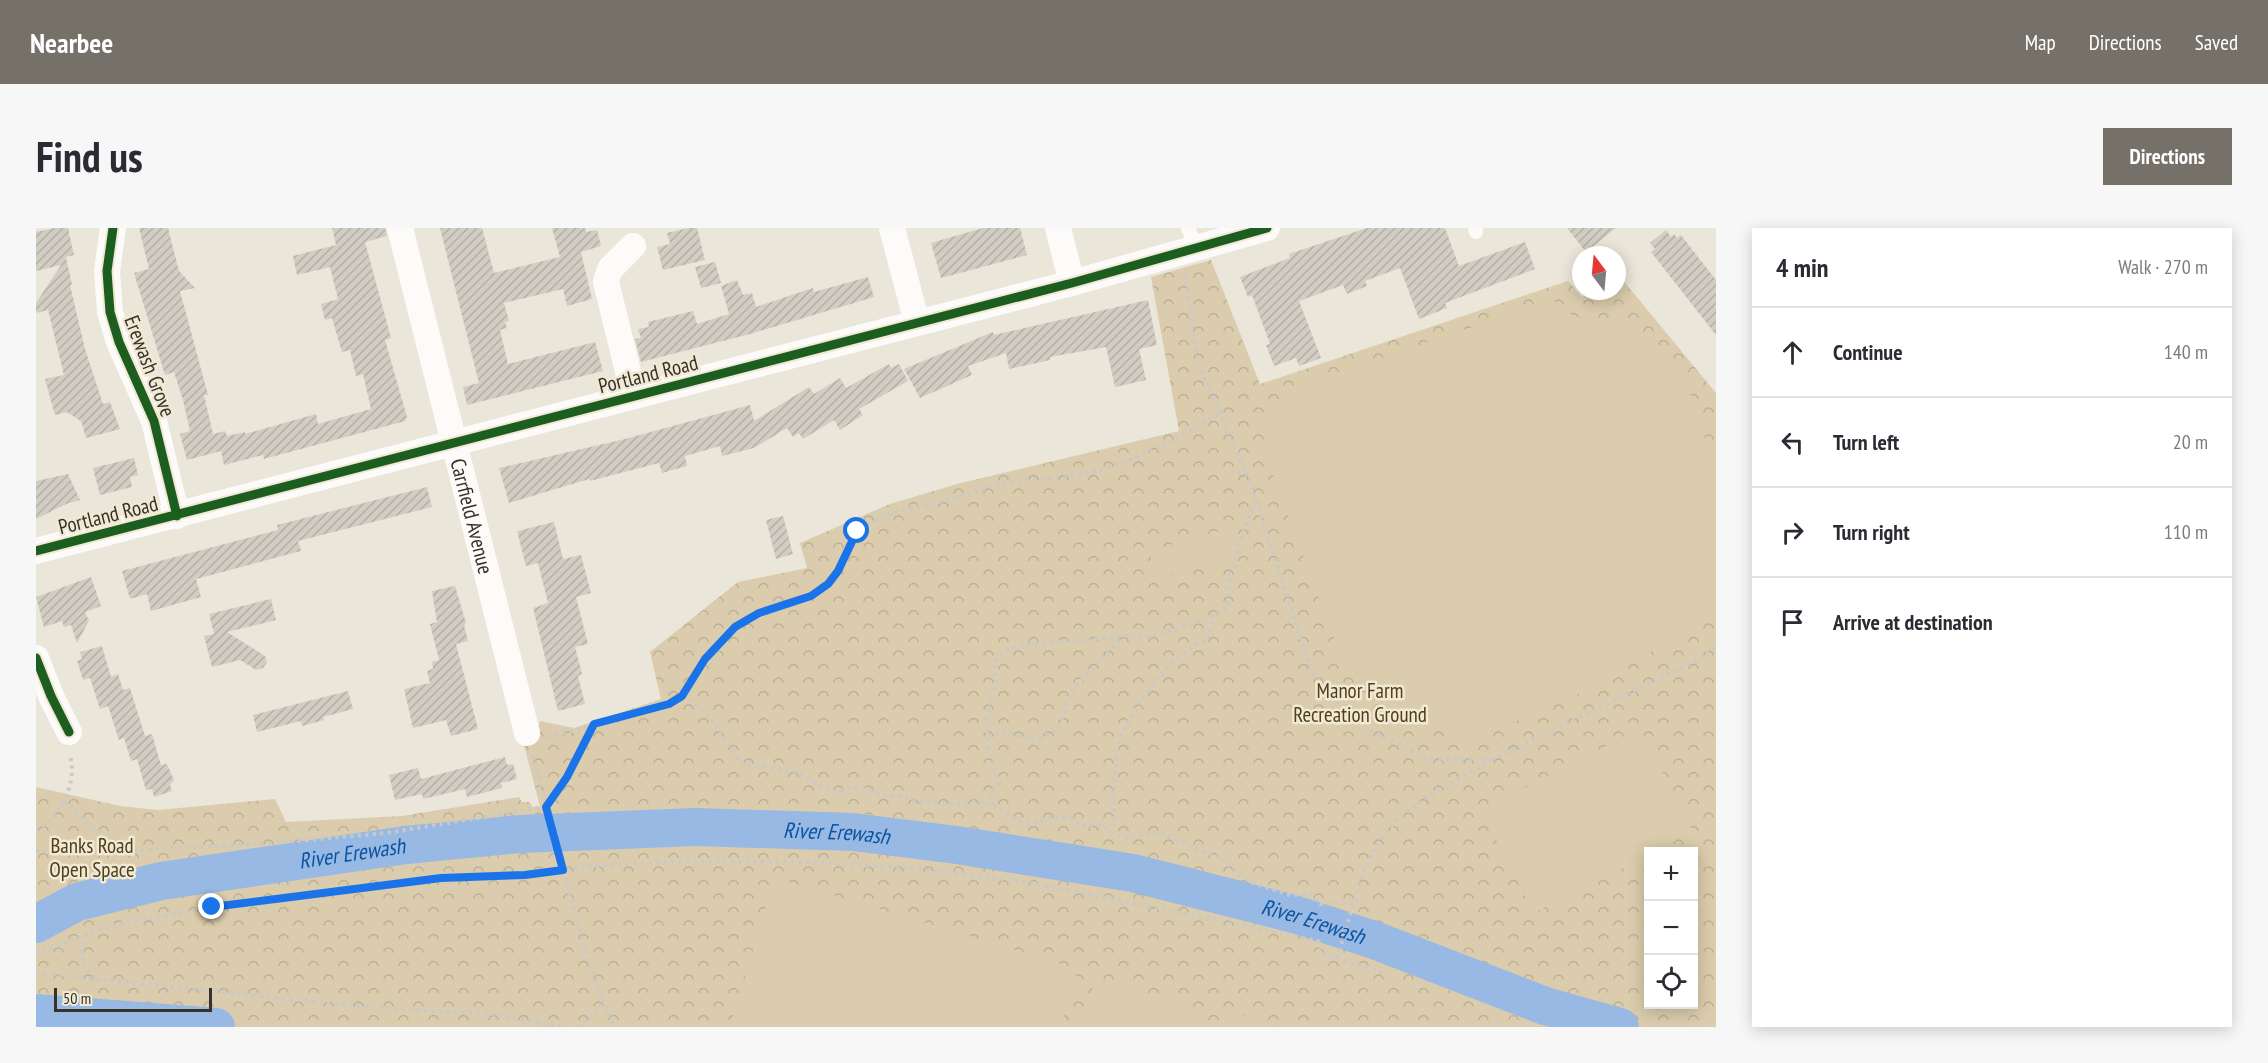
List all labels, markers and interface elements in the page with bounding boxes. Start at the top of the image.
text: Nearbee [30,24,113,61]
text: Map [2025,29,2056,56]
text: Directions [2089,29,2162,56]
text: Saved [2195,29,2238,56]
button: Directions [2103,128,2232,185]
text: Find us [36,129,143,184]
north arrow [1572,246,1626,300]
text: 4 min [1776,251,1829,284]
text: Walk · 270 m [2118,254,2208,280]
street label: Erewash Grove [118,311,182,421]
icon: ahead [1776,336,1809,369]
text: Continue [1833,338,1903,366]
text: 140 m [2164,339,2208,365]
street label: Portland Road [595,349,701,399]
icon: left [1776,426,1809,459]
text: Turn left [1833,428,1899,456]
text: 20 m [2173,429,2208,455]
street label: Carrfield Avenue [445,455,500,577]
street label: Portland Road [55,490,161,540]
icon: right [1776,516,1809,549]
route start [843,517,869,543]
text: Turn right [1833,518,1910,546]
text: 110 m [2164,519,2208,545]
icon: arrive [1776,606,1809,639]
text: Arrive at destination [1833,608,1993,636]
park label: Manor Farm Recreation Ground [1293,677,1427,728]
water label: River Erewash [783,816,893,851]
water label: River Erewash [297,831,408,875]
park label: Banks Road Open Space [49,832,135,883]
map controls [1644,847,1698,1009]
button: + [1644,847,1698,901]
water label: River Erewash [1258,892,1370,951]
route end [198,893,224,919]
button: − [1644,901,1698,955]
button: locate [1644,955,1698,1009]
scale bar [54,985,212,1012]
text: 50 m [63,988,91,1008]

